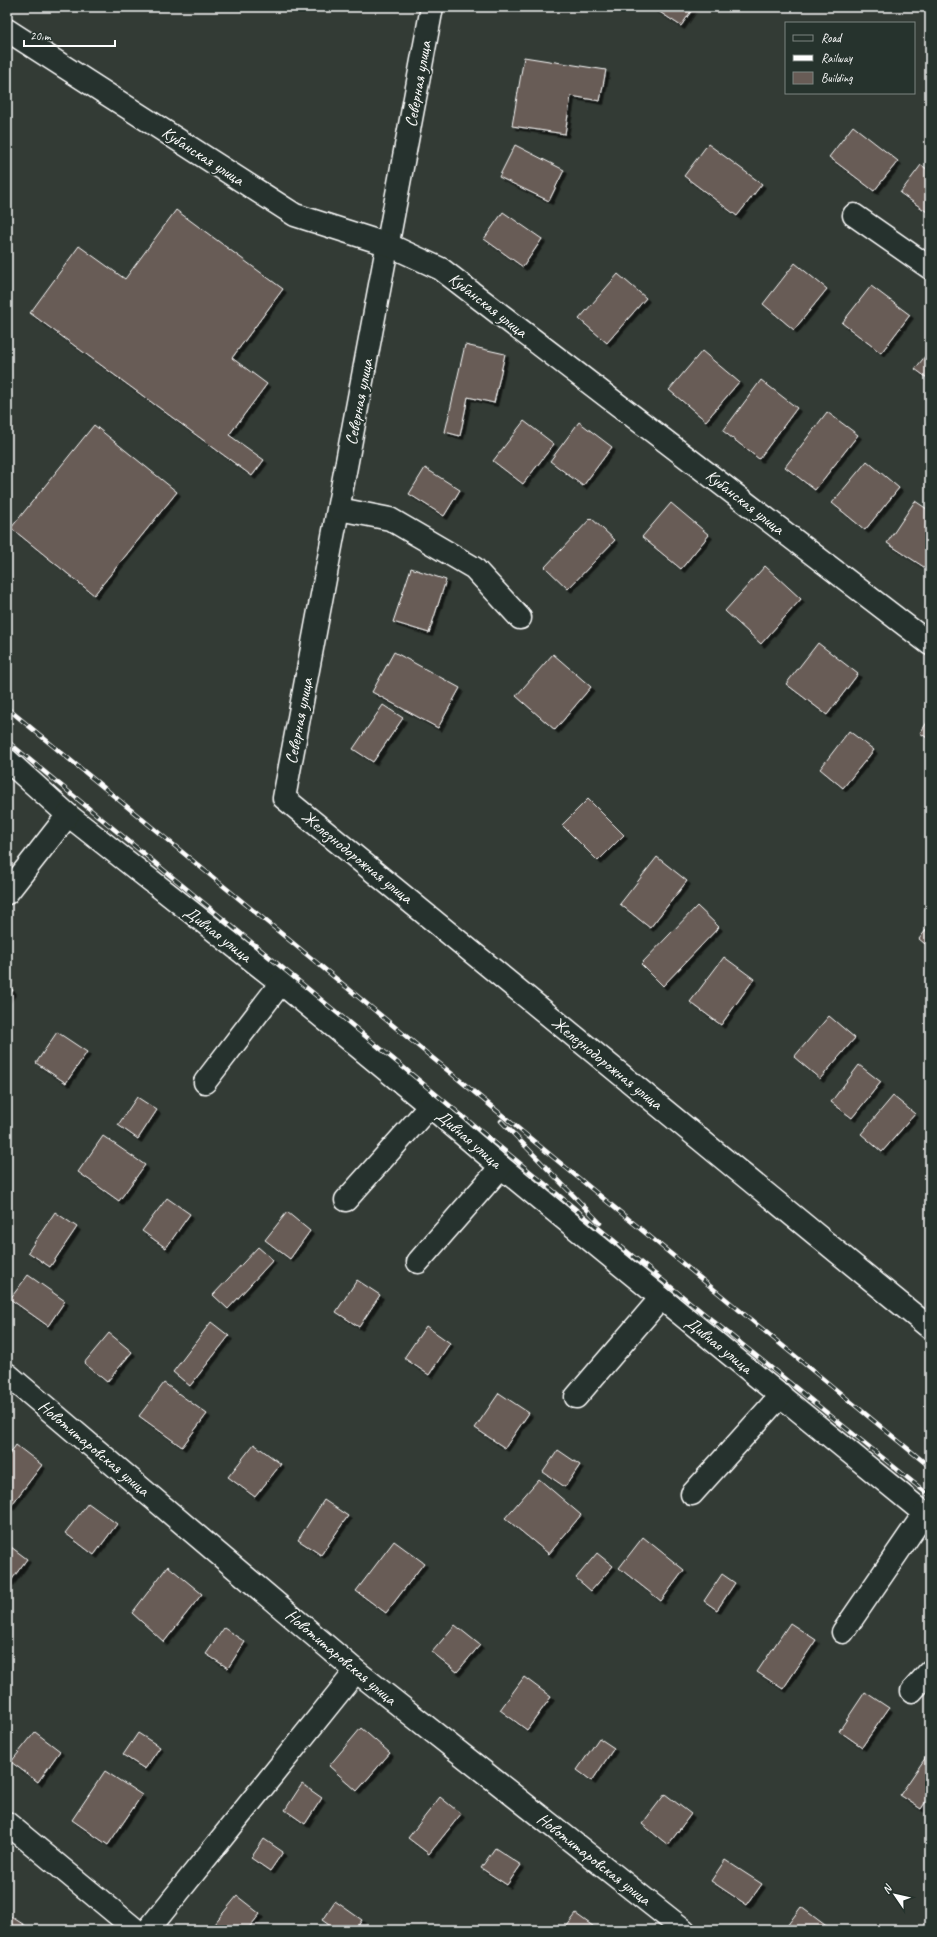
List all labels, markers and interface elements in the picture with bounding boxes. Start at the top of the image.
scale bar [24,22,115,48]
legend [785,22,915,94]
text: 20 m [30,28,52,44]
text: Road [821,30,843,46]
street label: Северная улица [400,38,436,129]
text: Railway [821,50,853,66]
text: Building [821,70,853,86]
street label: Кубанская улица [158,122,249,191]
street label: Кубанская улица [445,268,533,343]
street label: Северная улица [340,356,378,447]
street label: Кубанская улица [702,465,790,540]
street label: Северная улица [280,675,318,766]
street label: Железнодорожная улица [297,806,418,910]
street label: Дивная улица [180,901,257,968]
street label: Железнодорожная улица [547,1012,668,1116]
street label: Дивная улица [432,1105,507,1174]
street label: Дивная улица [681,1312,758,1379]
street label: Новотитаровская улица [34,1395,155,1502]
street label: Новотитаровская улица [281,1604,402,1711]
street label: Новотитаровская улица [533,1808,656,1911]
north arrow [875,1875,915,1915]
text: N [879,1881,896,1896]

